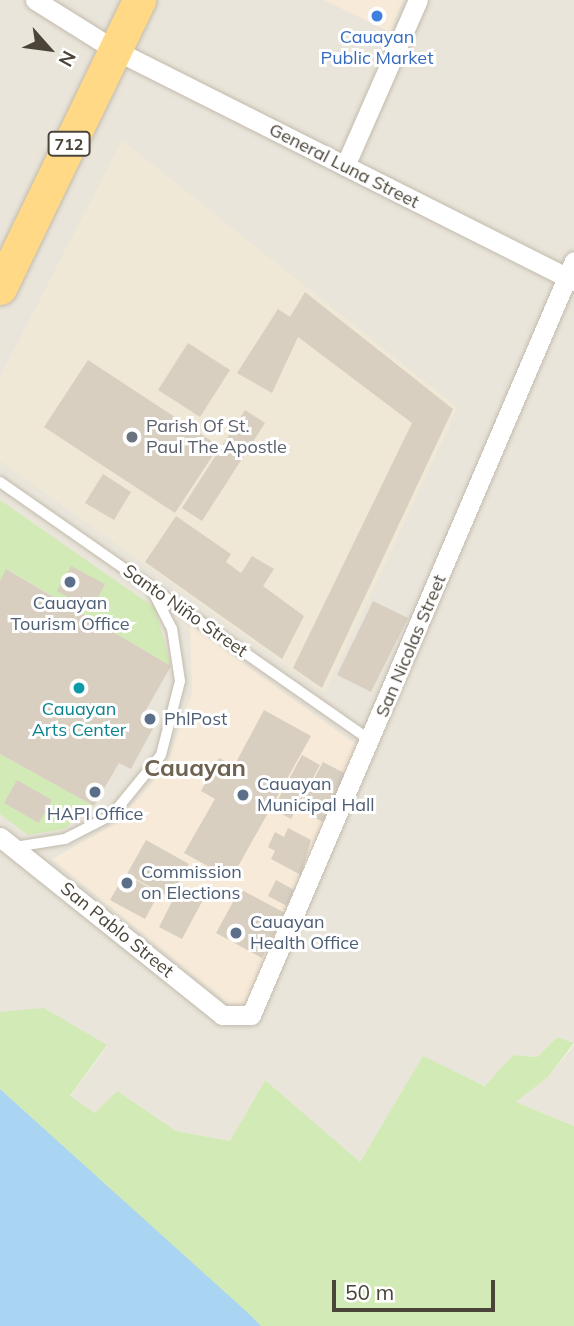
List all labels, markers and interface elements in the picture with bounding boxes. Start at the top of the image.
marker: Cauayan Public Market [369,8,385,24]
north arrow [14,14,84,84]
place label: Cauayan Public Market [321,27,433,70]
text: N [54,47,82,71]
street label: General Luna Street [265,119,423,213]
road number: 712 [46,132,92,156]
place label: Parish Of St. Paul The Apostle [146,416,287,458]
marker: Parish Of St. Paul The Apostle [124,429,140,445]
street label: Santo Niño Street [119,560,251,662]
street label: San Nicolas Street [371,572,451,720]
marker: Cauayan Tourism Office [62,574,78,590]
place label: Cauayan Tourism Office [11,593,129,636]
marker: Cauayan Arts Center [71,680,87,696]
place label: Cauayan Arts Center [32,699,126,742]
place label: PhlPost [164,708,227,730]
marker: PhlPost [142,711,158,727]
district label: Cauayan [144,754,246,782]
place label: Cauayan Municipal Hall [257,774,375,816]
marker: HAPI Office [87,784,103,800]
marker: Cauayan Municipal Hall [235,787,251,803]
place label: HAPI Office [47,803,143,825]
place label: Commission on Elections [141,862,242,904]
marker: Commission on Elections [119,875,135,891]
street label: San Pablo Street [56,878,178,982]
place label: Cauayan Health Office [250,912,359,954]
marker: Cauayan Health Office [228,925,244,941]
scale bar [336,1266,499,1310]
text: 50 m [345,1279,394,1305]

